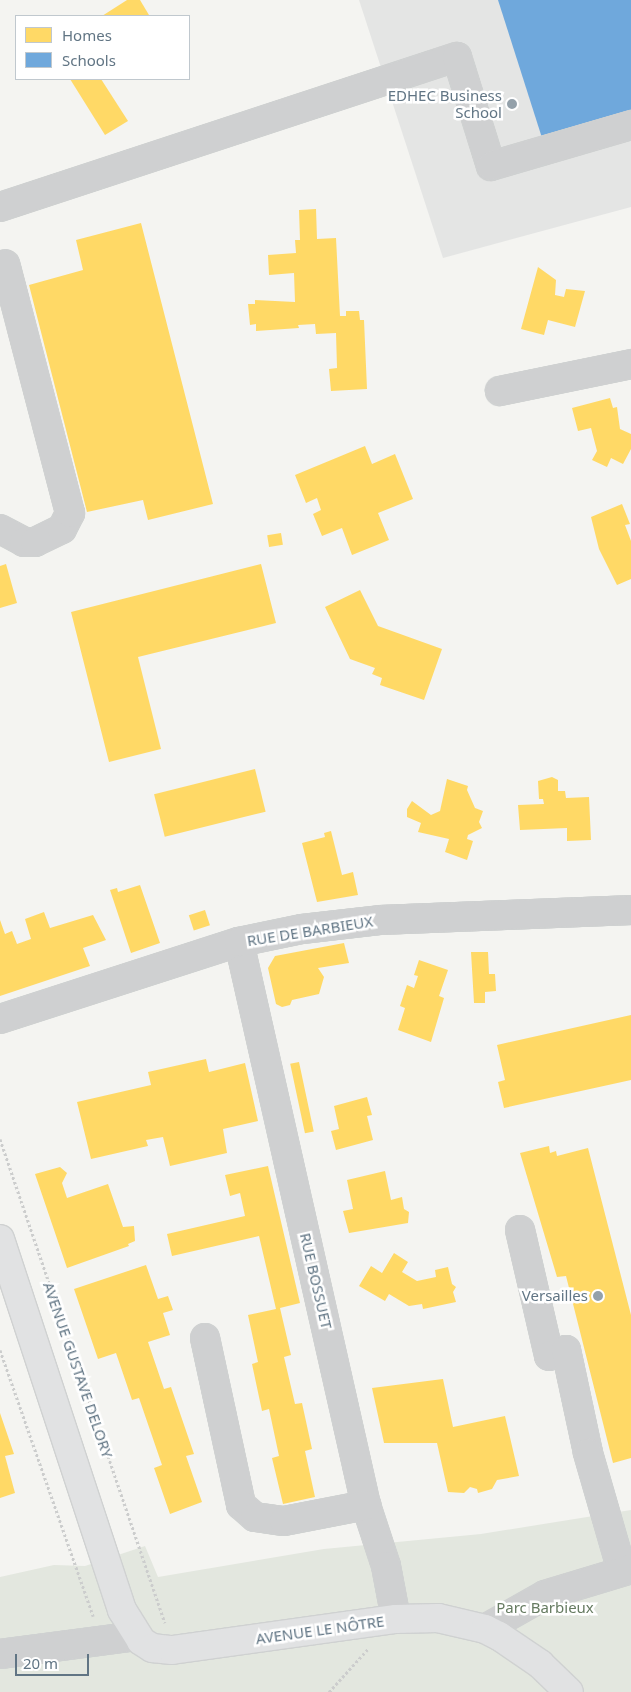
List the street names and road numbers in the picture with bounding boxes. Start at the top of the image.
street label: RUE DE BARBIEUX [246,912,374,950]
street label: RUE BOSSUET [296,1231,336,1331]
street label: AVENUE GUSTAVE DELORY [39,1280,117,1460]
street label: AVENUE LE NÔTRE [255,1612,385,1648]

